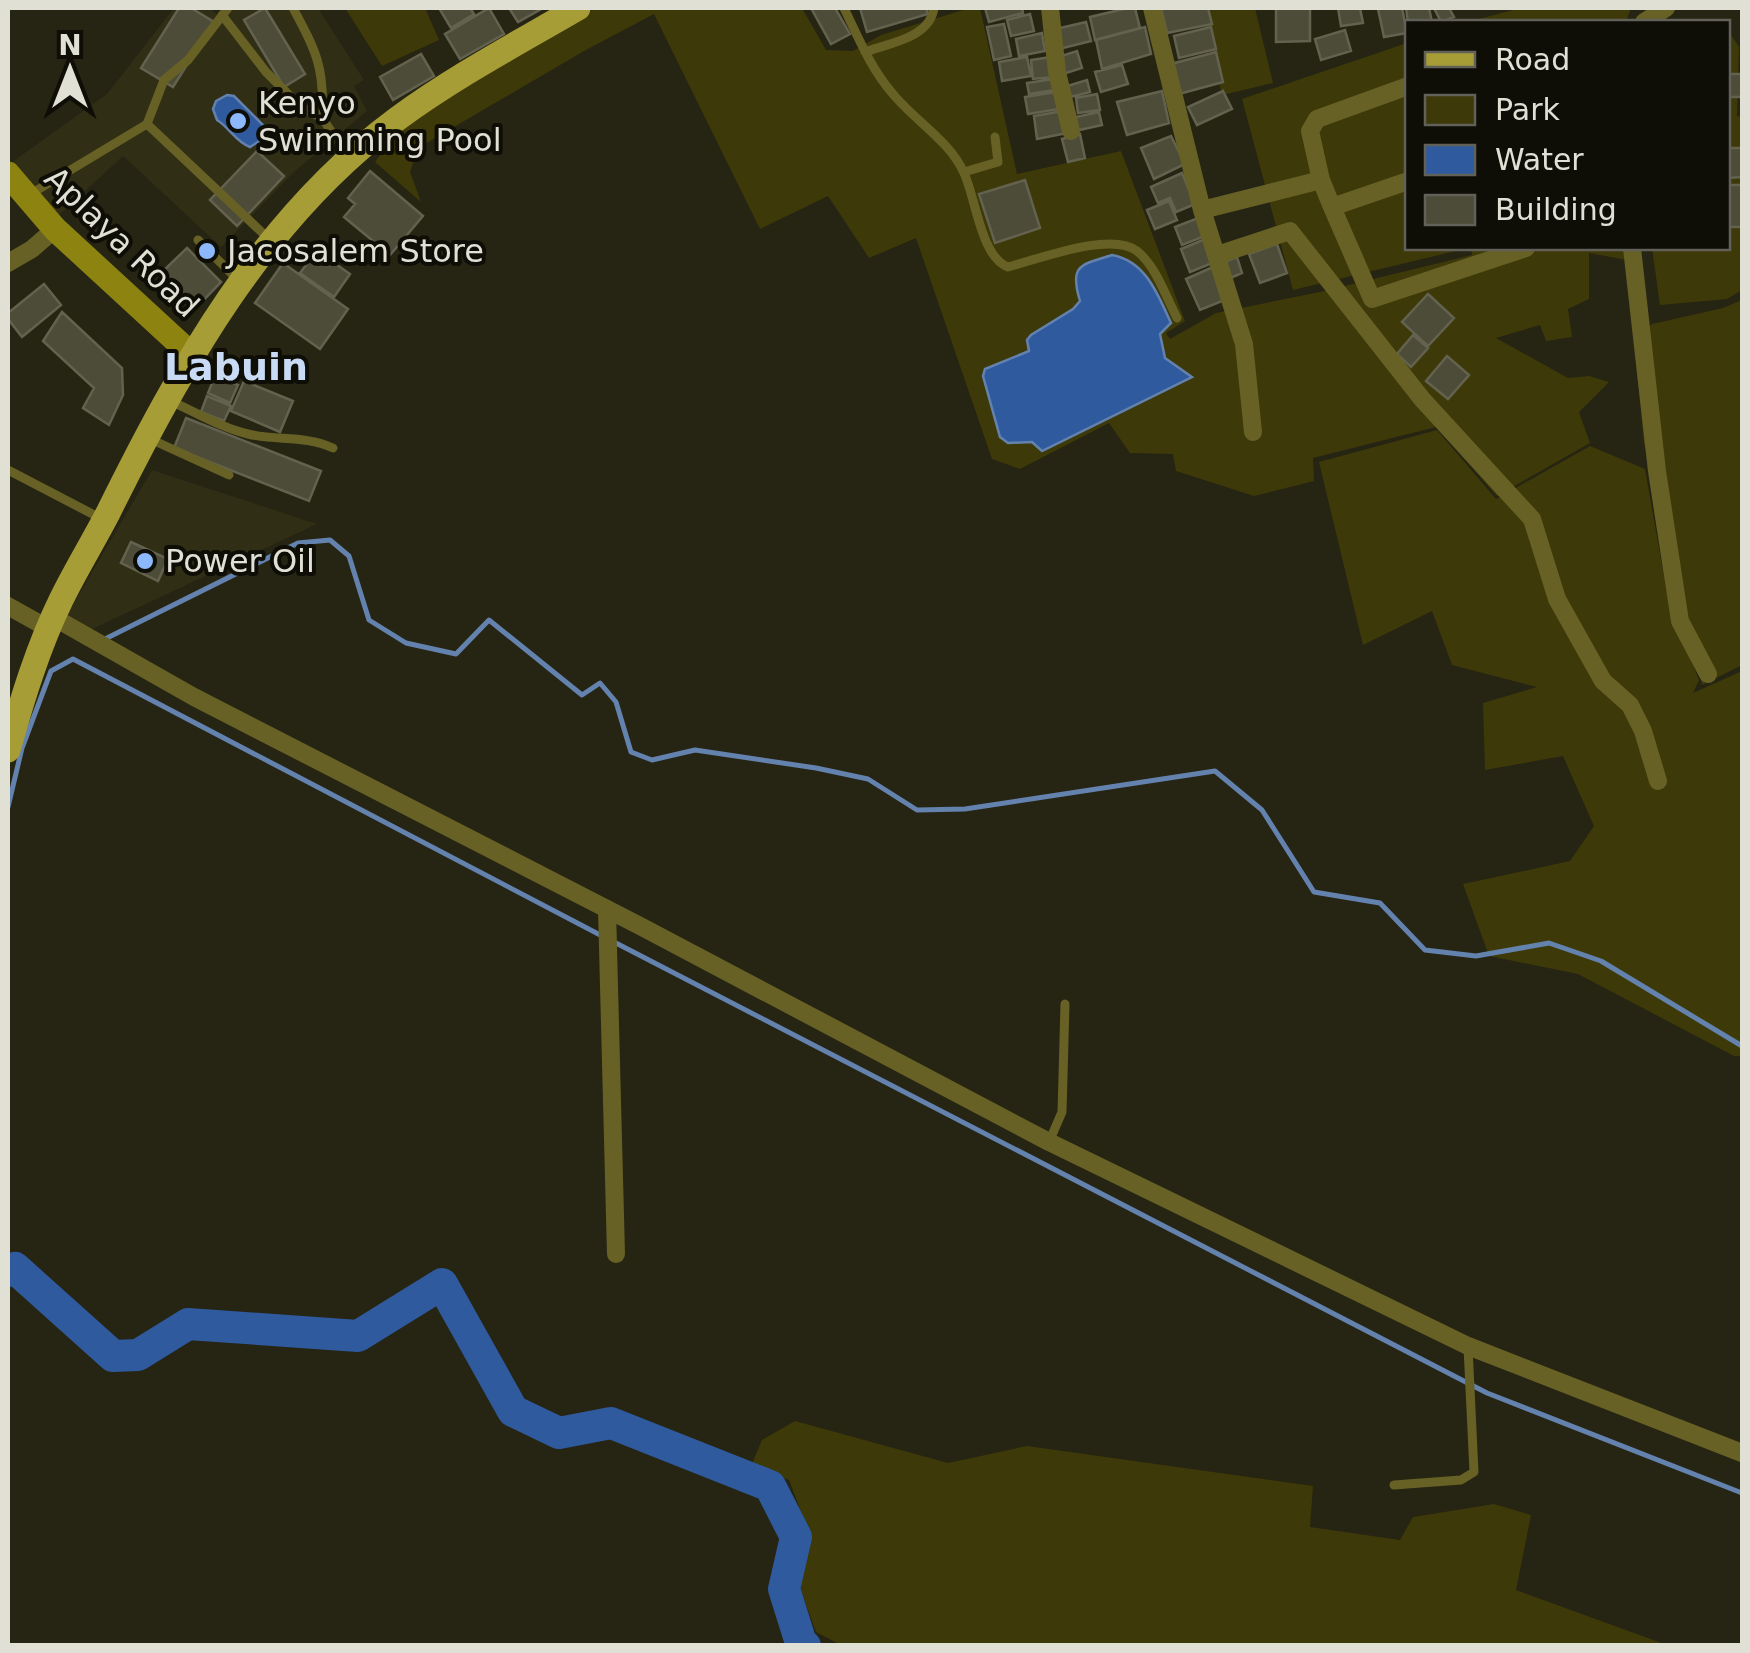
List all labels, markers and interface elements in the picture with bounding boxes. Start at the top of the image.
north arrow [20,20,120,120]
legend [1405,20,1730,250]
text: N [58,29,82,62]
text: Road [1495,42,1570,77]
place label: Kenyo Swimming Pool [258,84,502,159]
text: Park [1495,92,1560,127]
marker: Kenyo Swimming Pool [227,110,249,132]
text: Water [1495,142,1584,177]
street label: Aplaya Road [37,159,207,325]
text: Building [1495,192,1617,227]
place label: Jacosalem Store [225,232,484,270]
marker: Jacosalem Store [196,240,218,262]
district label: Labuin [164,345,308,389]
place label: Power Oil [165,542,315,580]
marker: Power Oil [134,550,156,572]

